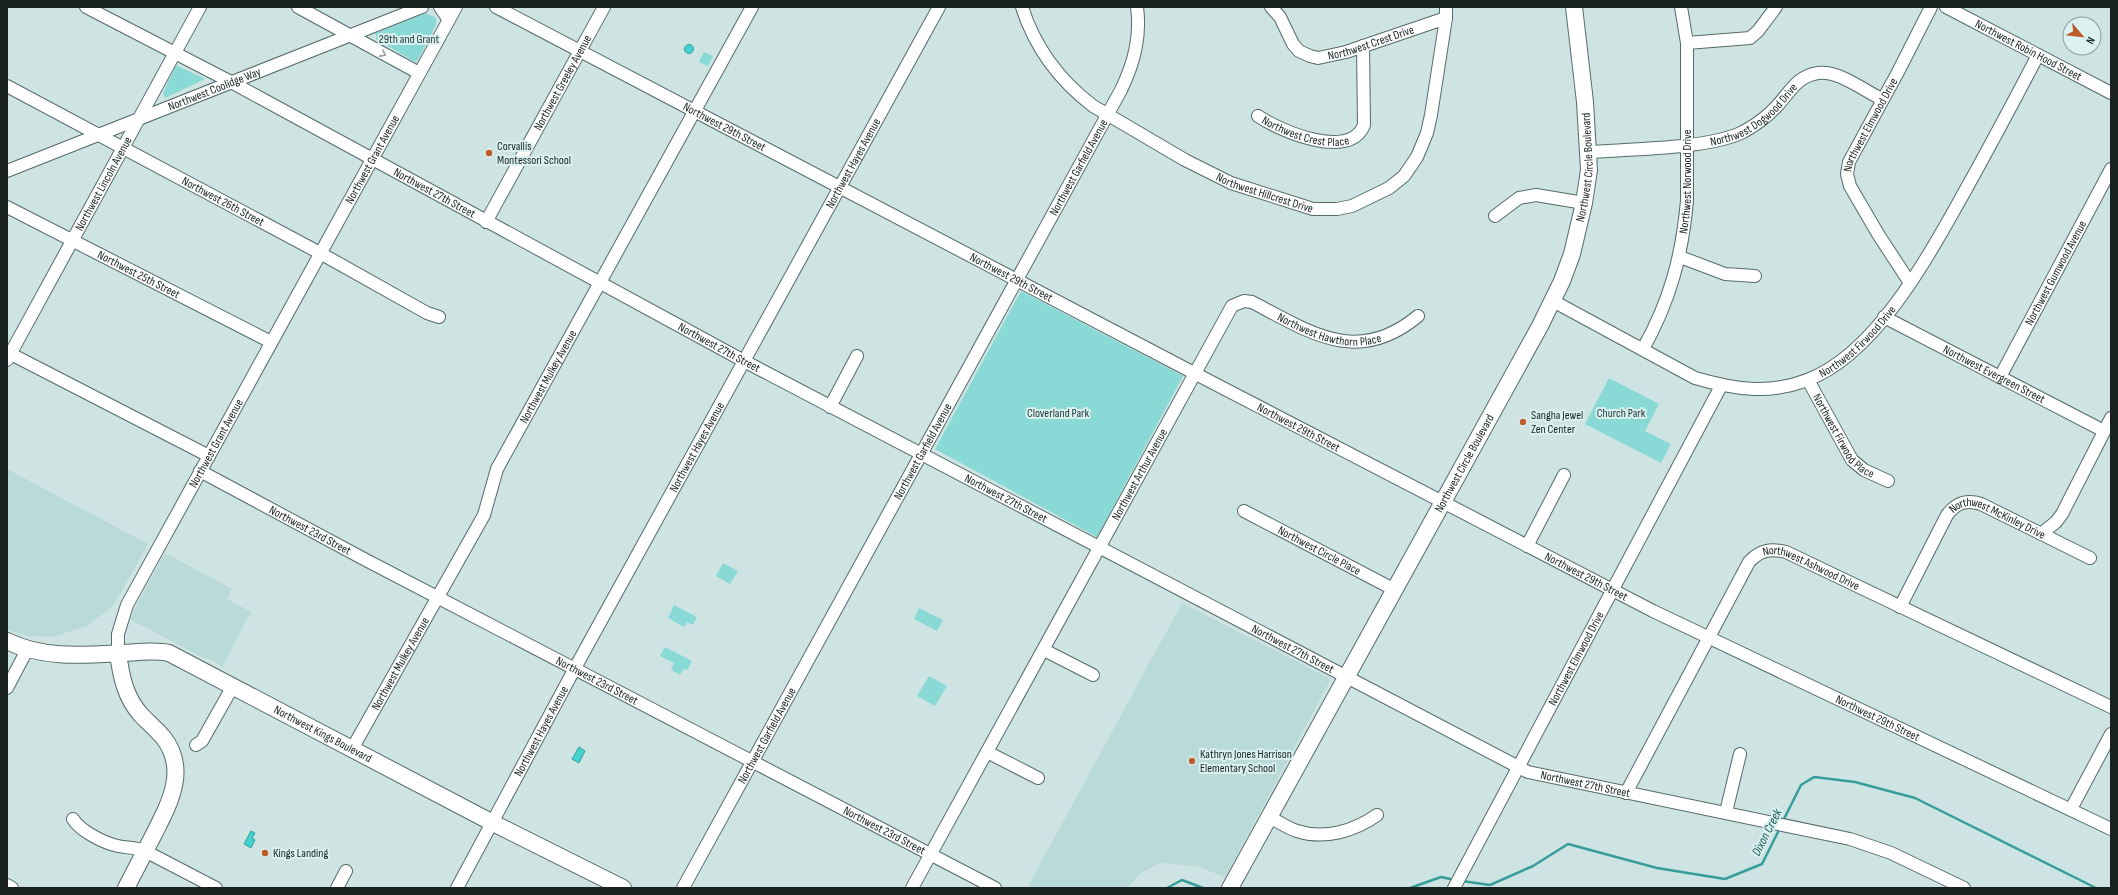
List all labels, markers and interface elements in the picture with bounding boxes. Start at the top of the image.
north arrow [2062,16,2102,56]
street label: Northwest Robin Hood Street [1972,17,2084,85]
street label: Northwest Crest Drive [1326,22,1416,64]
park label: 29th and Grant [379,32,440,47]
street label: Northwest Greeley Avenue [531,32,595,133]
text: N [2083,35,2098,46]
one-way arrow [379,49,386,57]
street label: Northwest Coolidge Way [166,64,263,115]
street label: Northwest Elmwood Drive [1840,75,1901,173]
street label: Northwest Dogwood Drive [1709,80,1801,150]
street label: Northwest 29th Street [680,99,769,155]
street label: Northwest Grant Avenue [342,112,403,207]
street label: Northwest Circle Boulevard [1573,112,1597,223]
street label: Northwest Crest Place [1259,113,1351,150]
street label: Northwest Hayes Avenue [823,116,884,211]
street label: Northwest Garfield Avenue [1046,117,1112,218]
street label: Northwest Norwood Drive [1676,129,1695,235]
street label: Northwest Lincoln Avenue [72,134,136,234]
place label: Corvallis Montessori School [497,139,571,168]
marker: Corvallis Montessori School [484,148,494,158]
street label: Northwest 27th Street [391,165,478,222]
street label: Northwest Hillcrest Drive [1213,170,1315,217]
street label: Northwest 26th Street [179,174,267,230]
street label: Northwest Gumwood Avenue [2022,218,2090,328]
street label: Northwest 25th Street [95,247,183,302]
street label: Northwest 29th Street [967,250,1055,306]
street label: Northwest Firwood Drive [1817,303,1900,381]
street label: Northwest Hawthorn Place [1275,310,1383,350]
street label: Northwest 27th Street [675,320,763,376]
street label: Northwest Mulkey Avenue [517,327,580,426]
street label: Northwest Evergreen Street [1940,342,2048,407]
street label: Northwest Firwood Place [1809,391,1877,482]
street label: Northwest Grant Avenue [186,396,247,490]
street label: Northwest Hayes Avenue [666,399,728,495]
street label: Northwest 29th Street [1254,400,1343,456]
street label: Northwest Garfield Avenue [891,401,956,503]
park label: Cloverland Park [1027,406,1090,421]
park label: Church Park [1597,406,1646,421]
place label: Sangha Jewel Zen Center [1531,408,1583,437]
street label: Northwest Circle Boulevard [1432,412,1498,515]
marker: Sangha Jewel Zen Center [1518,417,1528,427]
street label: Northwest Arthur Avenue [1109,426,1171,523]
street label: Northwest 27th Street [962,471,1050,527]
street label: Northwest McKinley Drive [1946,495,2048,543]
street label: Northwest 23rd Street [266,503,354,559]
street label: Northwest Circle Place [1275,523,1363,579]
street label: Northwest Ashwood Drive [1761,543,1862,594]
street label: Northwest 29th Street [1542,549,1630,605]
street label: Northwest Elmwood Drive [1545,609,1608,708]
street label: Northwest Mulkey Avenue [368,615,433,713]
street label: Northwest 27th Street [1249,621,1337,677]
street label: Northwest 23rd Street [553,653,641,709]
street label: Northwest Hayes Avenue [511,683,572,779]
street label: Northwest Garfield Avenue [735,685,800,787]
street label: Northwest 29th Street [1833,692,1922,745]
street label: Northwest Kings Boulevard [271,702,374,766]
place label: Kathryn Jones Harrison Elementary School [1200,747,1292,776]
marker: Kathryn Jones Harrison Elementary School [1187,756,1197,766]
street label: Northwest 27th Street [1539,768,1632,801]
street label: Northwest 23rd Street [841,803,928,858]
water label: Dixon Creek [1748,805,1786,859]
place label: Kings Landing [273,846,328,861]
marker: Kings Landing [260,848,270,858]

